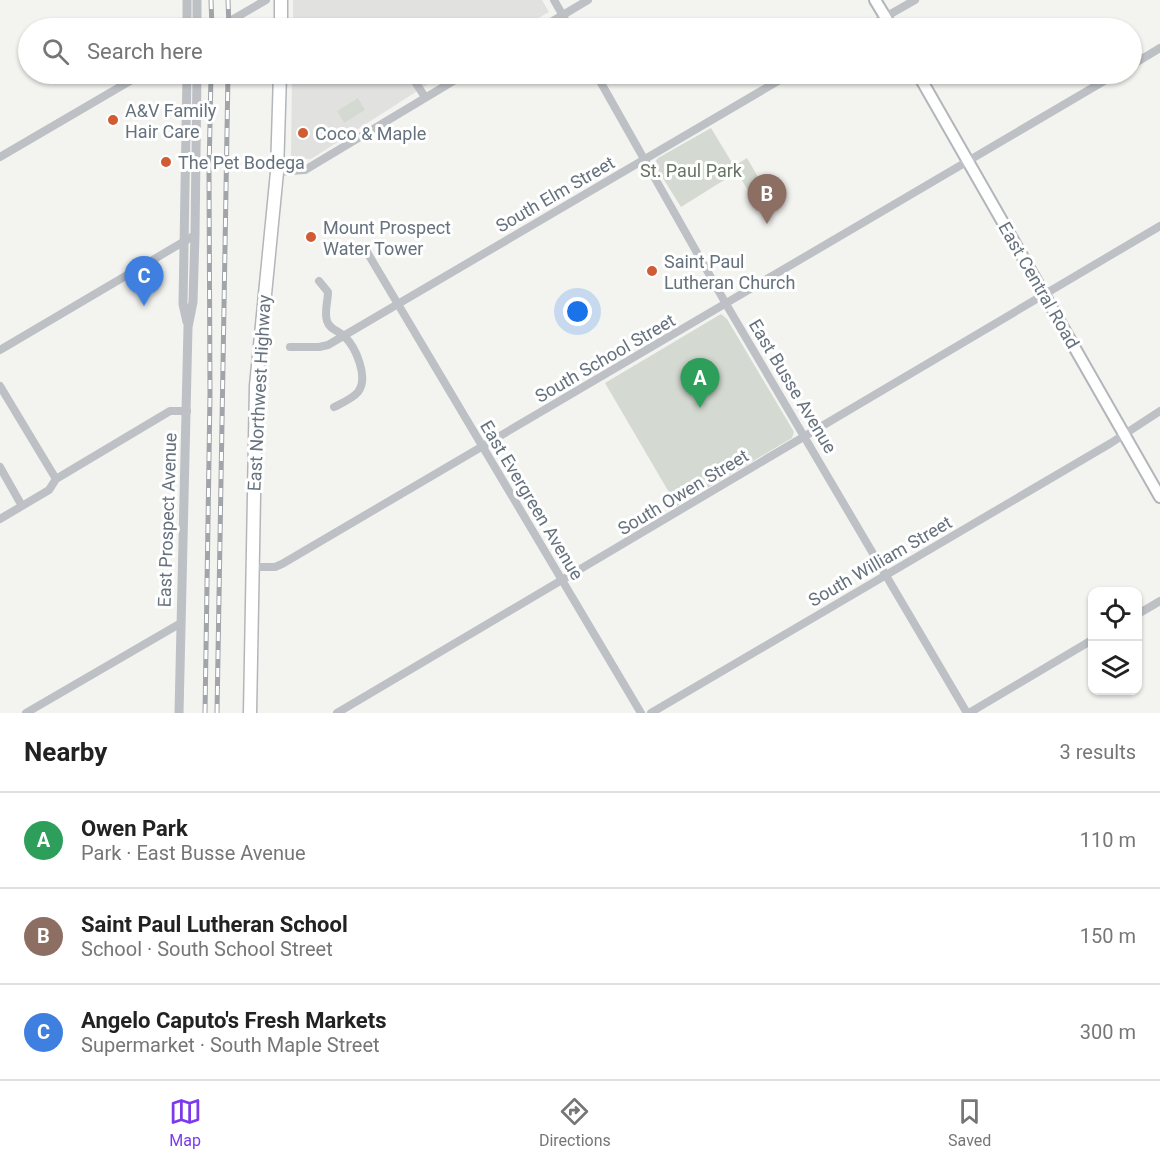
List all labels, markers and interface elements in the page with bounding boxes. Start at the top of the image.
search box [18,18,1142,84]
icon: search [39,35,72,68]
text: Search here [87,39,203,64]
place label: A&V Family Hair Care [125,100,217,142]
marker: A&V Family Hair Care [106,113,120,127]
place label: Coco & Maple [315,123,426,144]
marker: Coco & Maple [296,126,310,140]
street label: South Elm Street [492,151,618,236]
place label: The Pet Bodega [178,152,305,173]
marker: The Pet Bodega [159,155,173,169]
park label: St. Paul Park [640,160,743,181]
pin: B [748,174,786,224]
place label: Mount Prospect Water Tower [323,217,451,259]
street label: East Central Road [994,218,1084,352]
marker: Mount Prospect Water Tower [304,230,318,244]
place label: Saint Paul Lutheran Church [664,251,795,293]
pin: C [124,256,164,306]
marker: Saint Paul Lutheran Church [645,264,659,278]
street label: East Northwest Highway [243,294,275,492]
your location [563,297,592,326]
street label: South School Street [531,309,679,407]
street label: East Busse Avenue [745,315,841,457]
pin: A [680,358,720,408]
street label: East Evergreen Avenue [476,417,588,583]
street label: East Prospect Avenue [153,432,181,608]
street label: South Owen Street [614,445,752,539]
street label: South William Street [805,511,956,611]
map controls [1088,587,1142,695]
button: locate [1088,587,1142,641]
button: layers [1088,641,1142,695]
text: Nearby [24,737,107,767]
text: 3 results [1060,740,1136,764]
text: Owen Park [81,816,188,841]
text: A [37,828,50,852]
text: 110 m [1080,828,1136,852]
text: Park · East Busse Avenue [81,841,306,865]
text: Saint Paul Lutheran School [81,912,348,937]
text: B [37,924,50,948]
text: 150 m [1080,924,1136,948]
text: School · South School Street [81,937,333,961]
text: Angelo Caputo's Fresh Markets [81,1008,387,1033]
text: C [37,1020,50,1044]
text: 300 m [1080,1020,1136,1044]
text: Supermarket · South Maple Street [81,1033,380,1057]
tab: Map [169,1095,202,1150]
tab: Directions [539,1095,611,1150]
tab: Saved [948,1095,991,1150]

